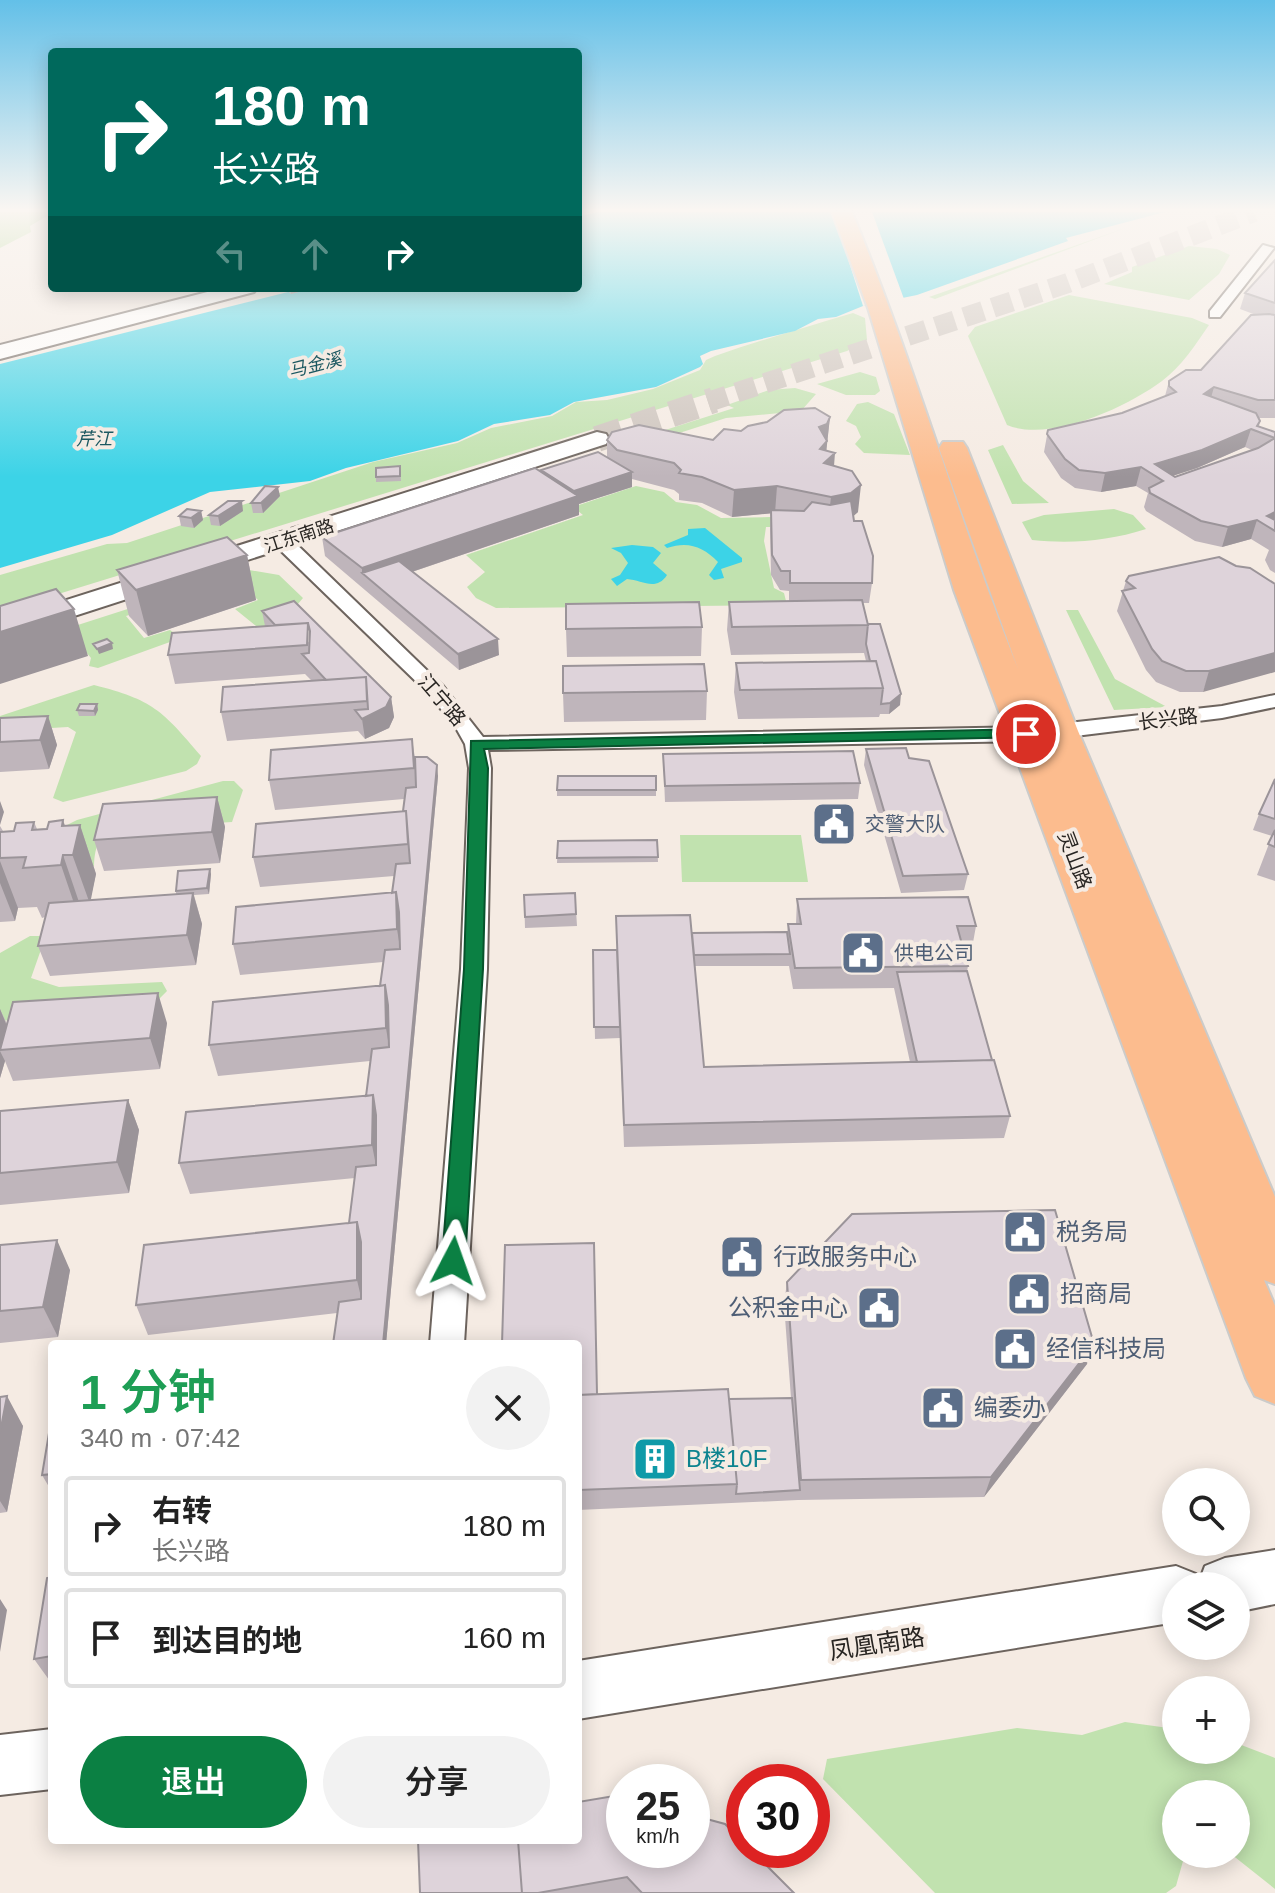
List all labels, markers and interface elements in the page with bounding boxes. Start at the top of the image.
text: 180 m [212,74,371,137]
icon: right [80,80,184,184]
text: 长兴路 [212,149,320,190]
icon: left [209,232,253,276]
icon: ahead [293,232,337,276]
icon: right [377,232,421,276]
water label: 马金溪 [286,348,346,381]
water label: 芹江 [76,429,114,449]
street label: 江东南路 [262,515,336,557]
street label: 江宁路 [414,670,470,730]
pin [992,700,1060,768]
street label: 长兴路 [1137,704,1199,734]
icon: arrive [1004,712,1048,756]
public building icon: 交警大队 [810,800,858,848]
place label: 交警大队 [865,813,945,835]
street label: 灵山路 [1054,828,1096,892]
public building icon: 供电公司 [839,929,887,977]
place label: 供电公司 [894,942,974,964]
public building icon: 税务局 [1001,1208,1049,1256]
place label: 税务局 [1056,1218,1128,1245]
position arrow [411,1219,495,1303]
public building icon: 行政服务中心 [718,1233,766,1281]
place label: 行政服务中心 [773,1243,917,1270]
public building icon: 招商局 [1005,1270,1053,1318]
place label: 招商局 [1060,1280,1132,1307]
public building icon: 公积金中心 [855,1284,903,1332]
place label: 公积金中心 [728,1294,848,1321]
public building icon: 经信科技局 [991,1325,1039,1373]
place label: 经信科技局 [1046,1335,1166,1362]
text: 1 分钟 [80,1366,216,1419]
button: close [466,1366,550,1450]
public building icon: 编委办 [919,1384,967,1432]
place label: 编委办 [974,1394,1046,1421]
text: 340 m · 07:42 [80,1423,240,1453]
building icon: B楼10F [631,1435,679,1483]
place label: B楼10F [686,1445,767,1472]
map controls [1162,1468,1250,1868]
button: search [1162,1468,1250,1556]
text: 右转 [152,1494,212,1527]
icon: right [84,1504,128,1548]
text: 180 m [463,1509,546,1542]
text: 长兴路 [152,1536,230,1566]
button: layers [1162,1572,1250,1660]
icon: arrive [84,1616,128,1660]
text: 160 m [463,1621,546,1654]
street label: 凤凰南路 [827,1623,926,1664]
text: 到达目的地 [152,1624,302,1657]
button: + [1162,1676,1250,1764]
button: 退出 [80,1736,307,1828]
button: 分享 [323,1736,550,1828]
speed limit sign: 30 [726,1764,830,1868]
button: − [1162,1780,1250,1868]
text: 25 [636,1784,680,1828]
text: km/h [636,1825,680,1847]

